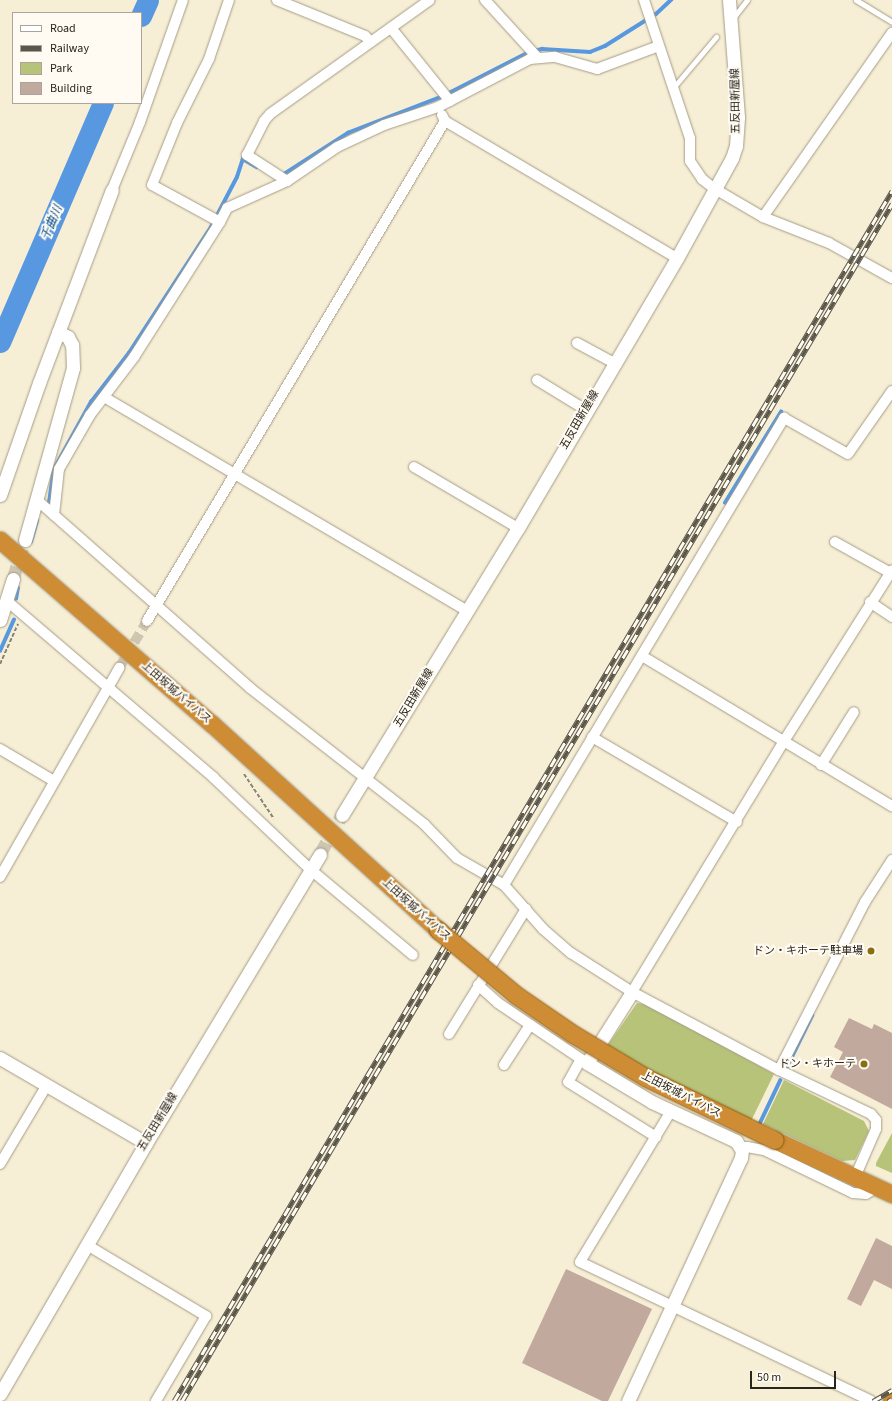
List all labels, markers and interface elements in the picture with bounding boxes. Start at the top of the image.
legend [12,12,142,104]
text: Road [50,20,76,37]
text: Railway [50,40,89,57]
text: Park [50,60,72,77]
street label: 五反田新屋線 [729,68,743,134]
text: Building [50,80,92,97]
water label: 千曲川 [38,204,66,242]
street label: 五反田新屋線 [558,388,602,452]
street label: 上田坂城バイパス [138,659,214,727]
street label: 五反田新屋線 [391,666,437,730]
street label: 上田坂城バイパス [379,876,453,944]
place label: ドン・キホーテ駐車場 [753,944,863,958]
marker: ドン・キホーテ駐車場 [866,946,876,956]
place label: ドン・キホーテ [779,1057,856,1071]
marker: ドン・キホーテ [859,1059,869,1069]
street label: 上田坂城バイパス [639,1069,723,1121]
street label: 五反田新屋線 [135,1090,181,1154]
scale bar [752,1363,838,1389]
text: 50 m [757,1369,781,1386]

